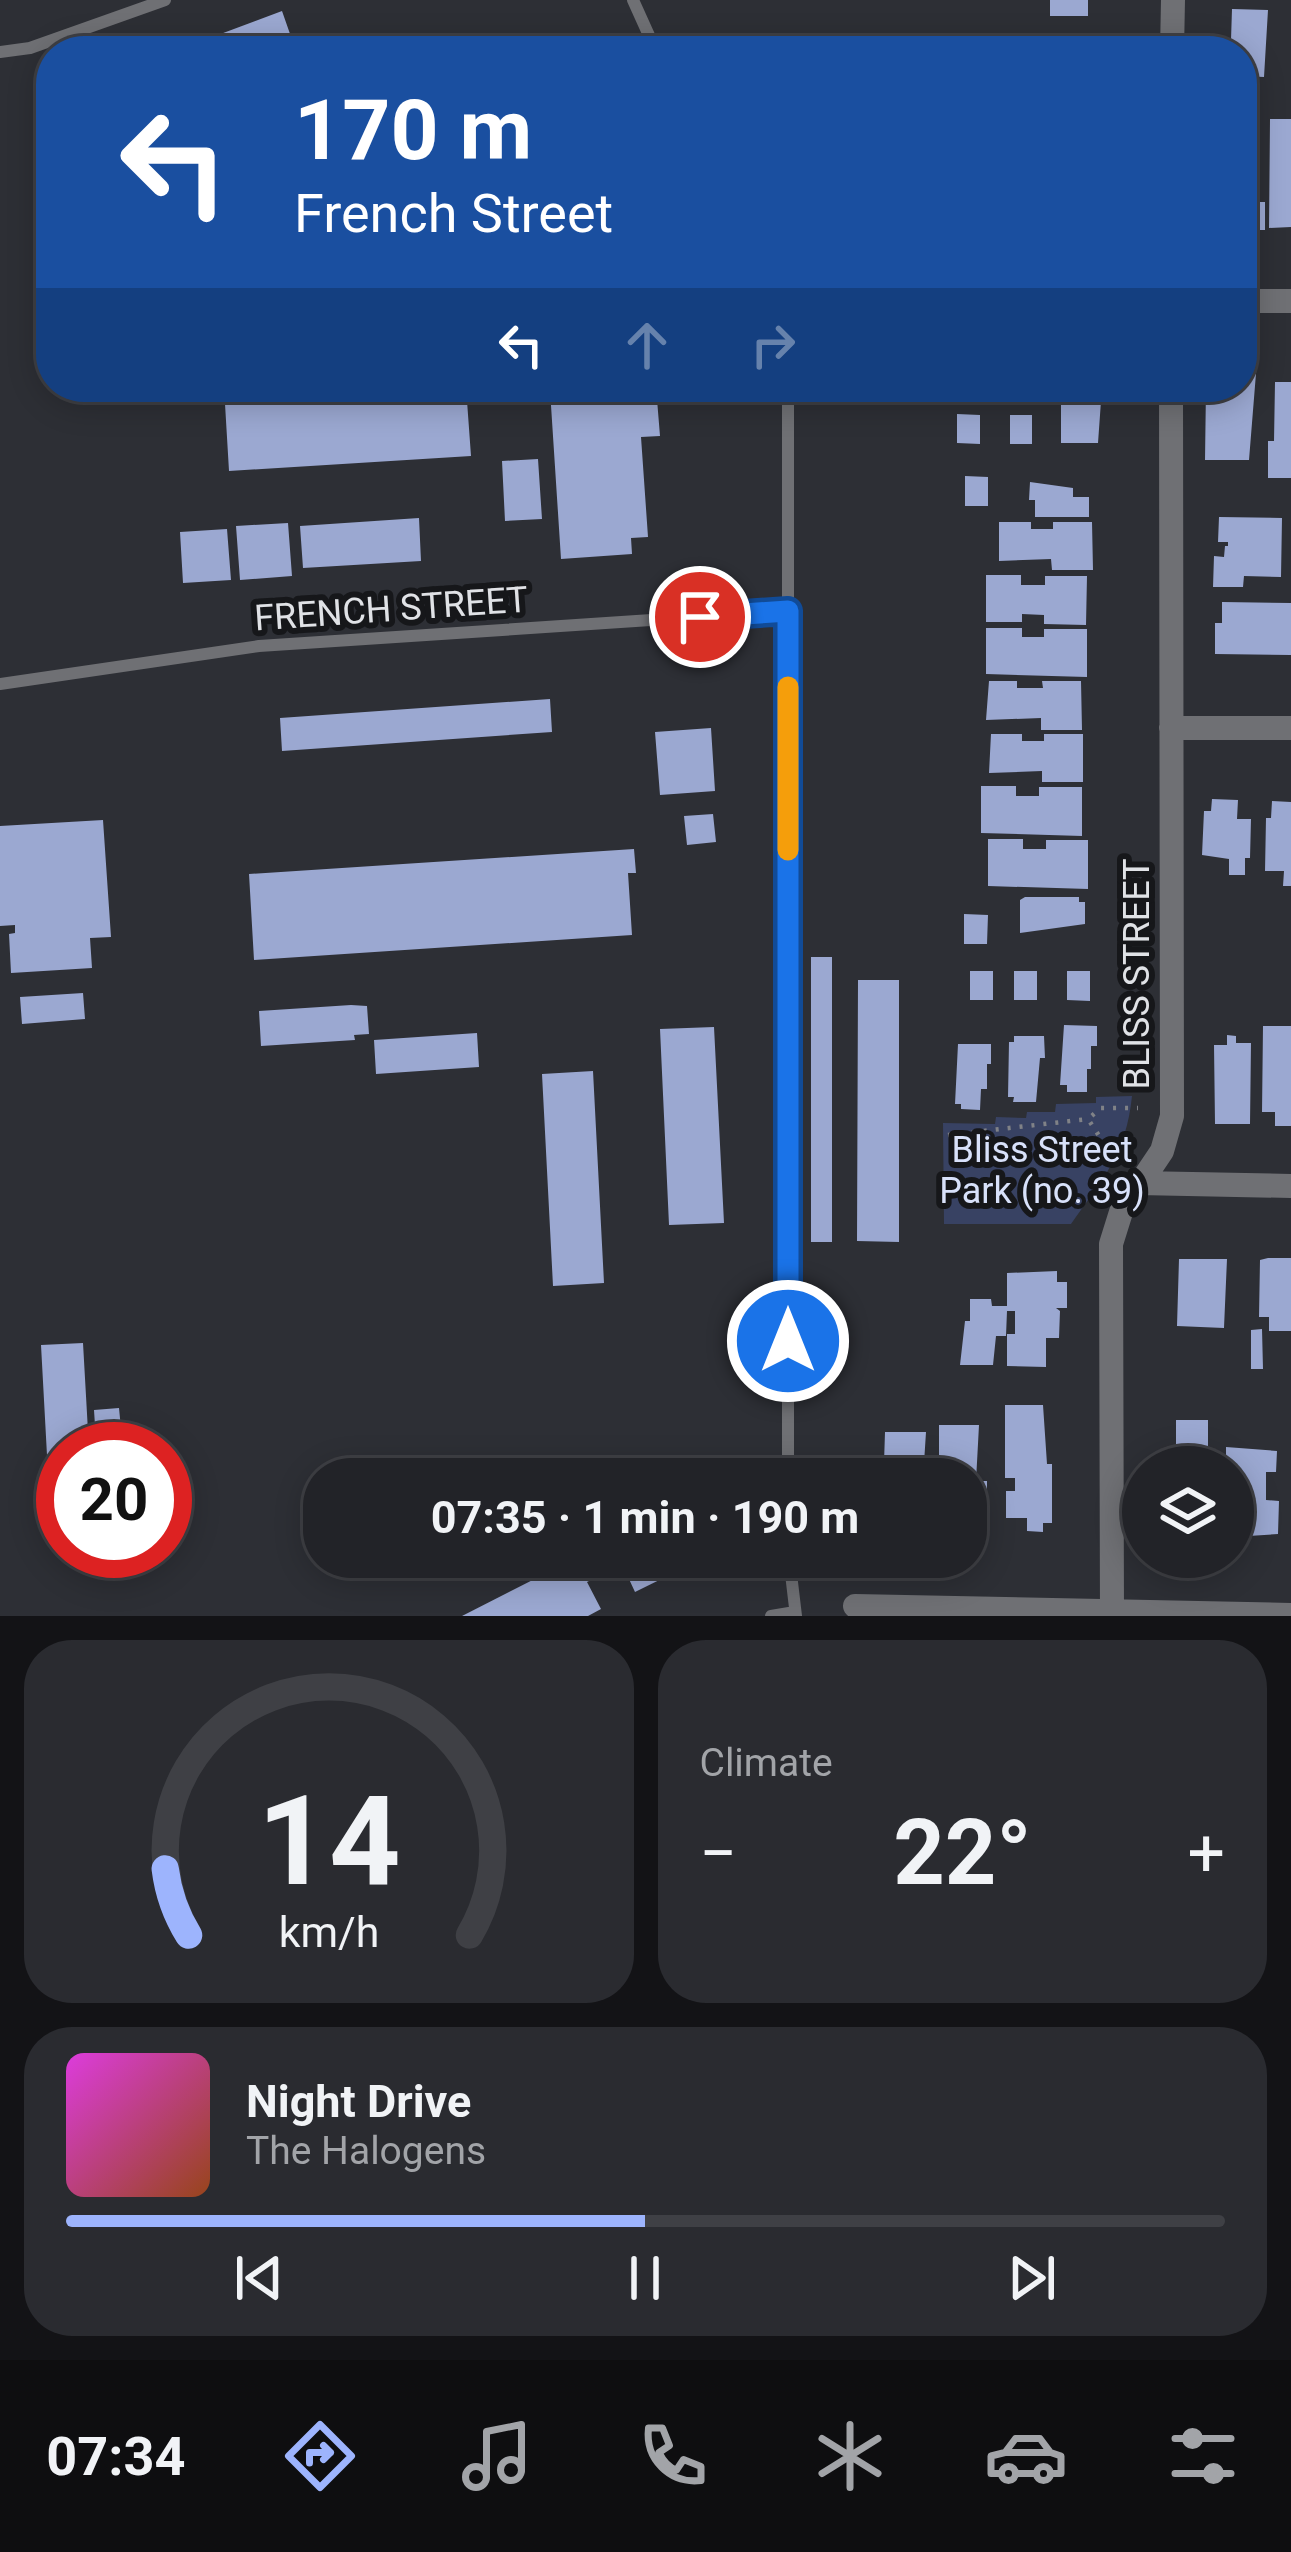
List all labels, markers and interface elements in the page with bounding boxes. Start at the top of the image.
text: 170 m [294,81,532,180]
icon: left [96,84,252,240]
text: French Street [294,182,613,245]
icon: left [488,312,554,378]
icon: ahead [614,312,680,378]
icon: right [740,312,806,378]
pin [649,566,751,668]
street label: FRENCH STREET [253,578,529,640]
icon: arrive [667,584,733,650]
street label: BLISS STREET [1116,858,1158,1090]
park label: Bliss Street Park (no. 39) [939,1129,1145,1212]
position arrow [725,1278,851,1404]
speed limit sign: 20 [36,1422,192,1578]
map controls [1122,1446,1254,1578]
button: layers [1122,1446,1254,1578]
text: 07:35 · 1 min · 190 m [431,1491,859,1544]
text: Climate [700,1740,833,1786]
text: 14 [257,1768,400,1914]
text: 22° [893,1801,1032,1906]
text: − [700,1815,737,1892]
text: + [1188,1815,1225,1892]
text: km/h [278,1906,379,1956]
text: Night Drive [246,2075,471,2128]
text: The Halogens [246,2128,486,2174]
icon: previous [226,2245,292,2311]
icon: pause [612,2245,678,2311]
icon: next [999,2245,1065,2311]
icon: directions [278,2414,362,2498]
icon: music [455,2414,539,2498]
icon: phone [631,2414,715,2498]
icon: climate [808,2414,892,2498]
icon: car [984,2414,1068,2498]
icon: filters [1161,2414,1245,2498]
text: 07:34 [46,2425,185,2488]

